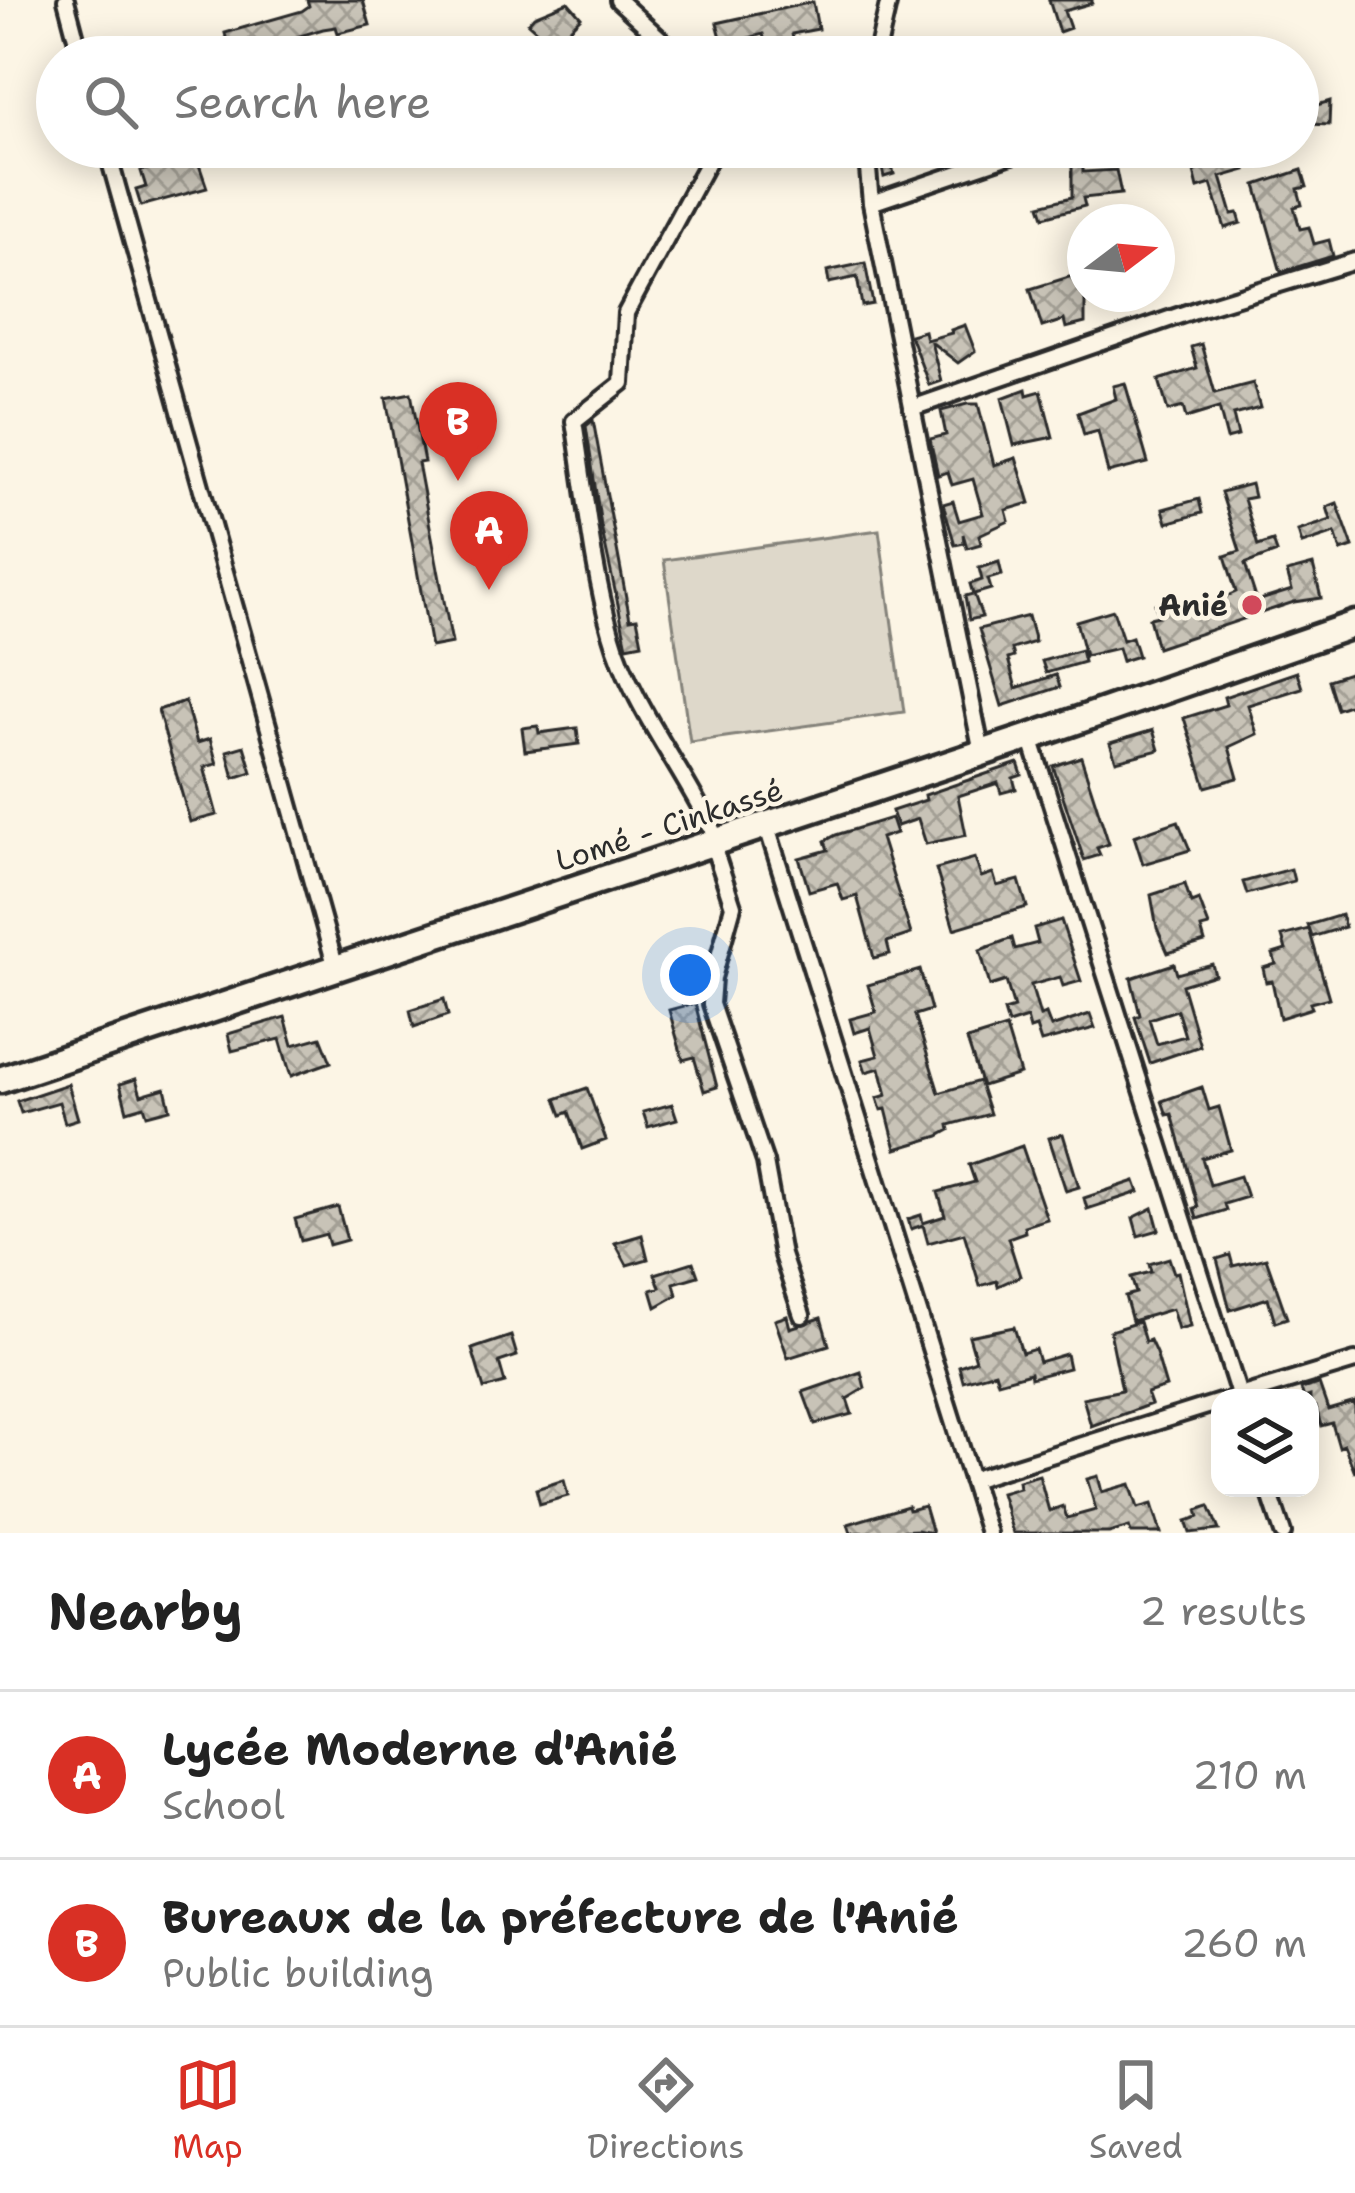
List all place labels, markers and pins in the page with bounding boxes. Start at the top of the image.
pin: B [419,382,497,481]
pin: A [450,491,528,590]
place label: Anié [1158,585,1228,626]
marker: Anié [1239,592,1265,618]

